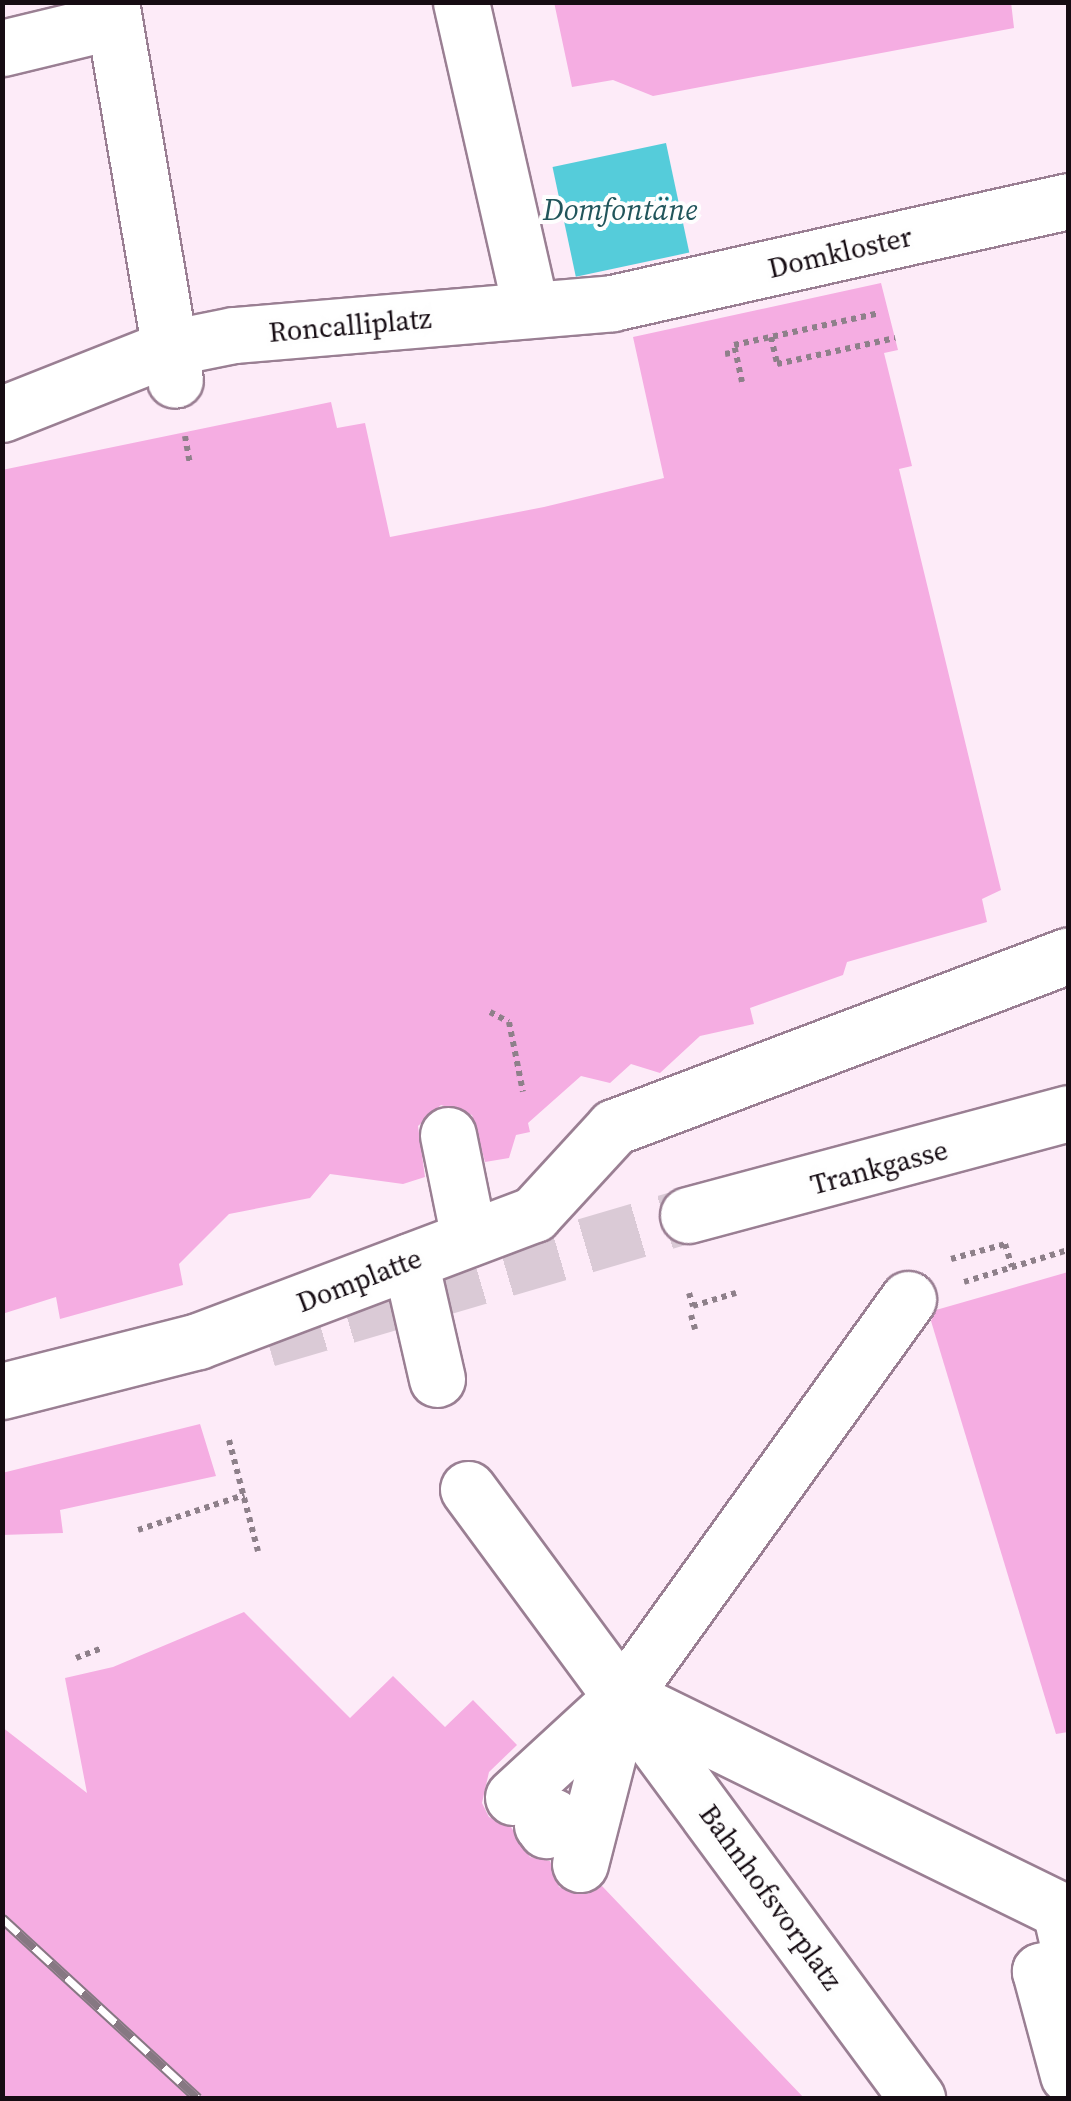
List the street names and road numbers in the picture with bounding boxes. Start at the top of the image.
street label: Domkloster [765,219,915,285]
street label: Roncalliplatz [267,301,433,349]
street label: Trankgasse [807,1133,951,1201]
street label: Domplatte [292,1241,426,1319]
street label: Bahnhofsvorplatz [692,1798,850,1996]

